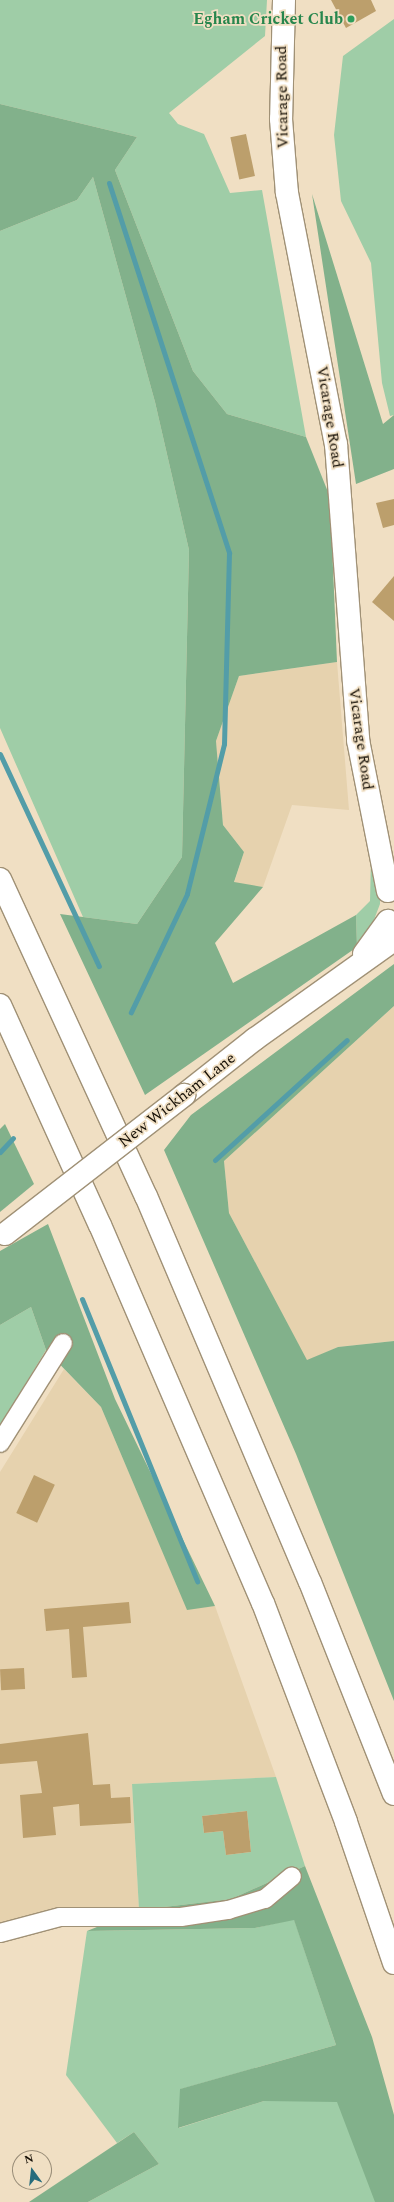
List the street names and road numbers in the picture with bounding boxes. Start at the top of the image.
street label: Vicarage Road [272,45,292,149]
street label: Vicarage Road [312,365,348,469]
street label: Vicarage Road [344,687,378,791]
street label: New Wickham Lane [115,1048,239,1152]

